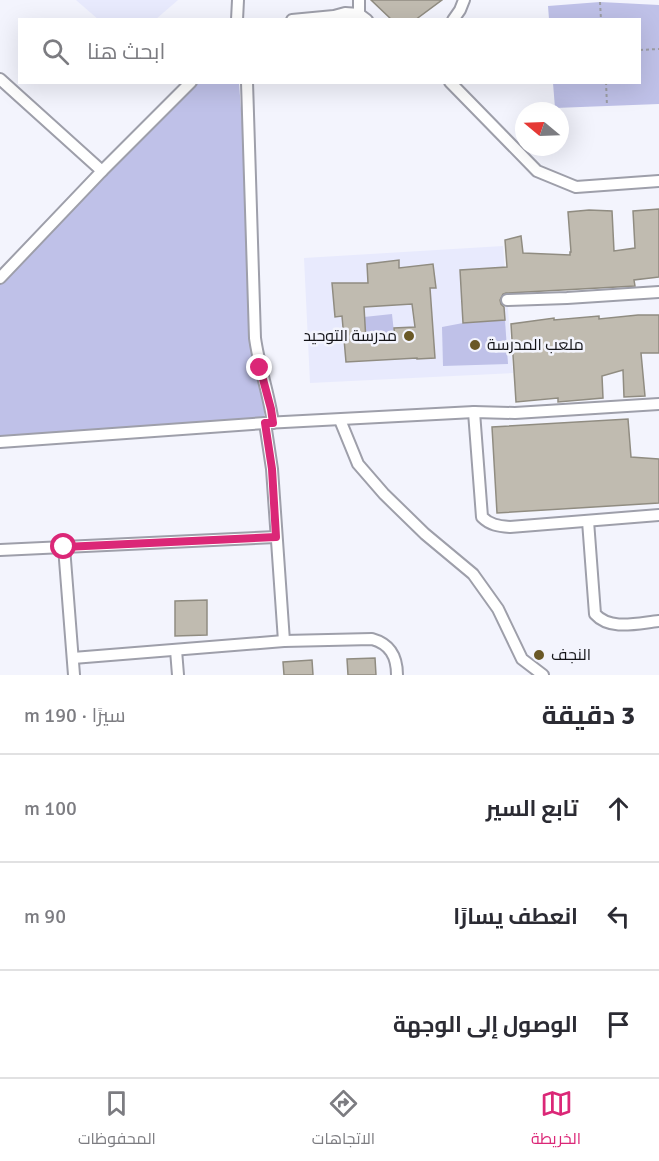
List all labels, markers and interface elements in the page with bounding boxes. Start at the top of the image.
search box [18,18,641,84]
icon: search [39,35,72,68]
text: ابحث هنا [87,38,165,65]
north arrow [515,102,569,156]
place label: مدرسة التوحيد [303,326,397,346]
marker: مدرسة التوحيد [402,329,416,343]
place label: ملعب المدرسة [487,335,584,355]
marker: ملعب المدرسة [468,338,482,352]
route end [246,354,272,380]
route start [50,533,76,559]
place label: النجف [551,645,591,665]
marker: النجف [532,648,546,662]
text: 3 دقيقة [542,700,635,732]
text: سيرًا · 190 m [24,703,125,728]
icon: ahead [602,792,635,825]
text: تابع السير [486,795,578,822]
text: 100 m [24,796,77,821]
icon: left [602,900,635,933]
text: انعطف يسارًا [453,903,578,930]
text: 90 m [24,904,66,929]
icon: arrive [602,1008,635,1041]
text: الوصول إلى الوجهة [393,1011,578,1038]
tab: المحفوظات [78,1087,156,1153]
tab: الاتجاهات [312,1087,375,1153]
tab: الخريطة [531,1087,581,1153]

